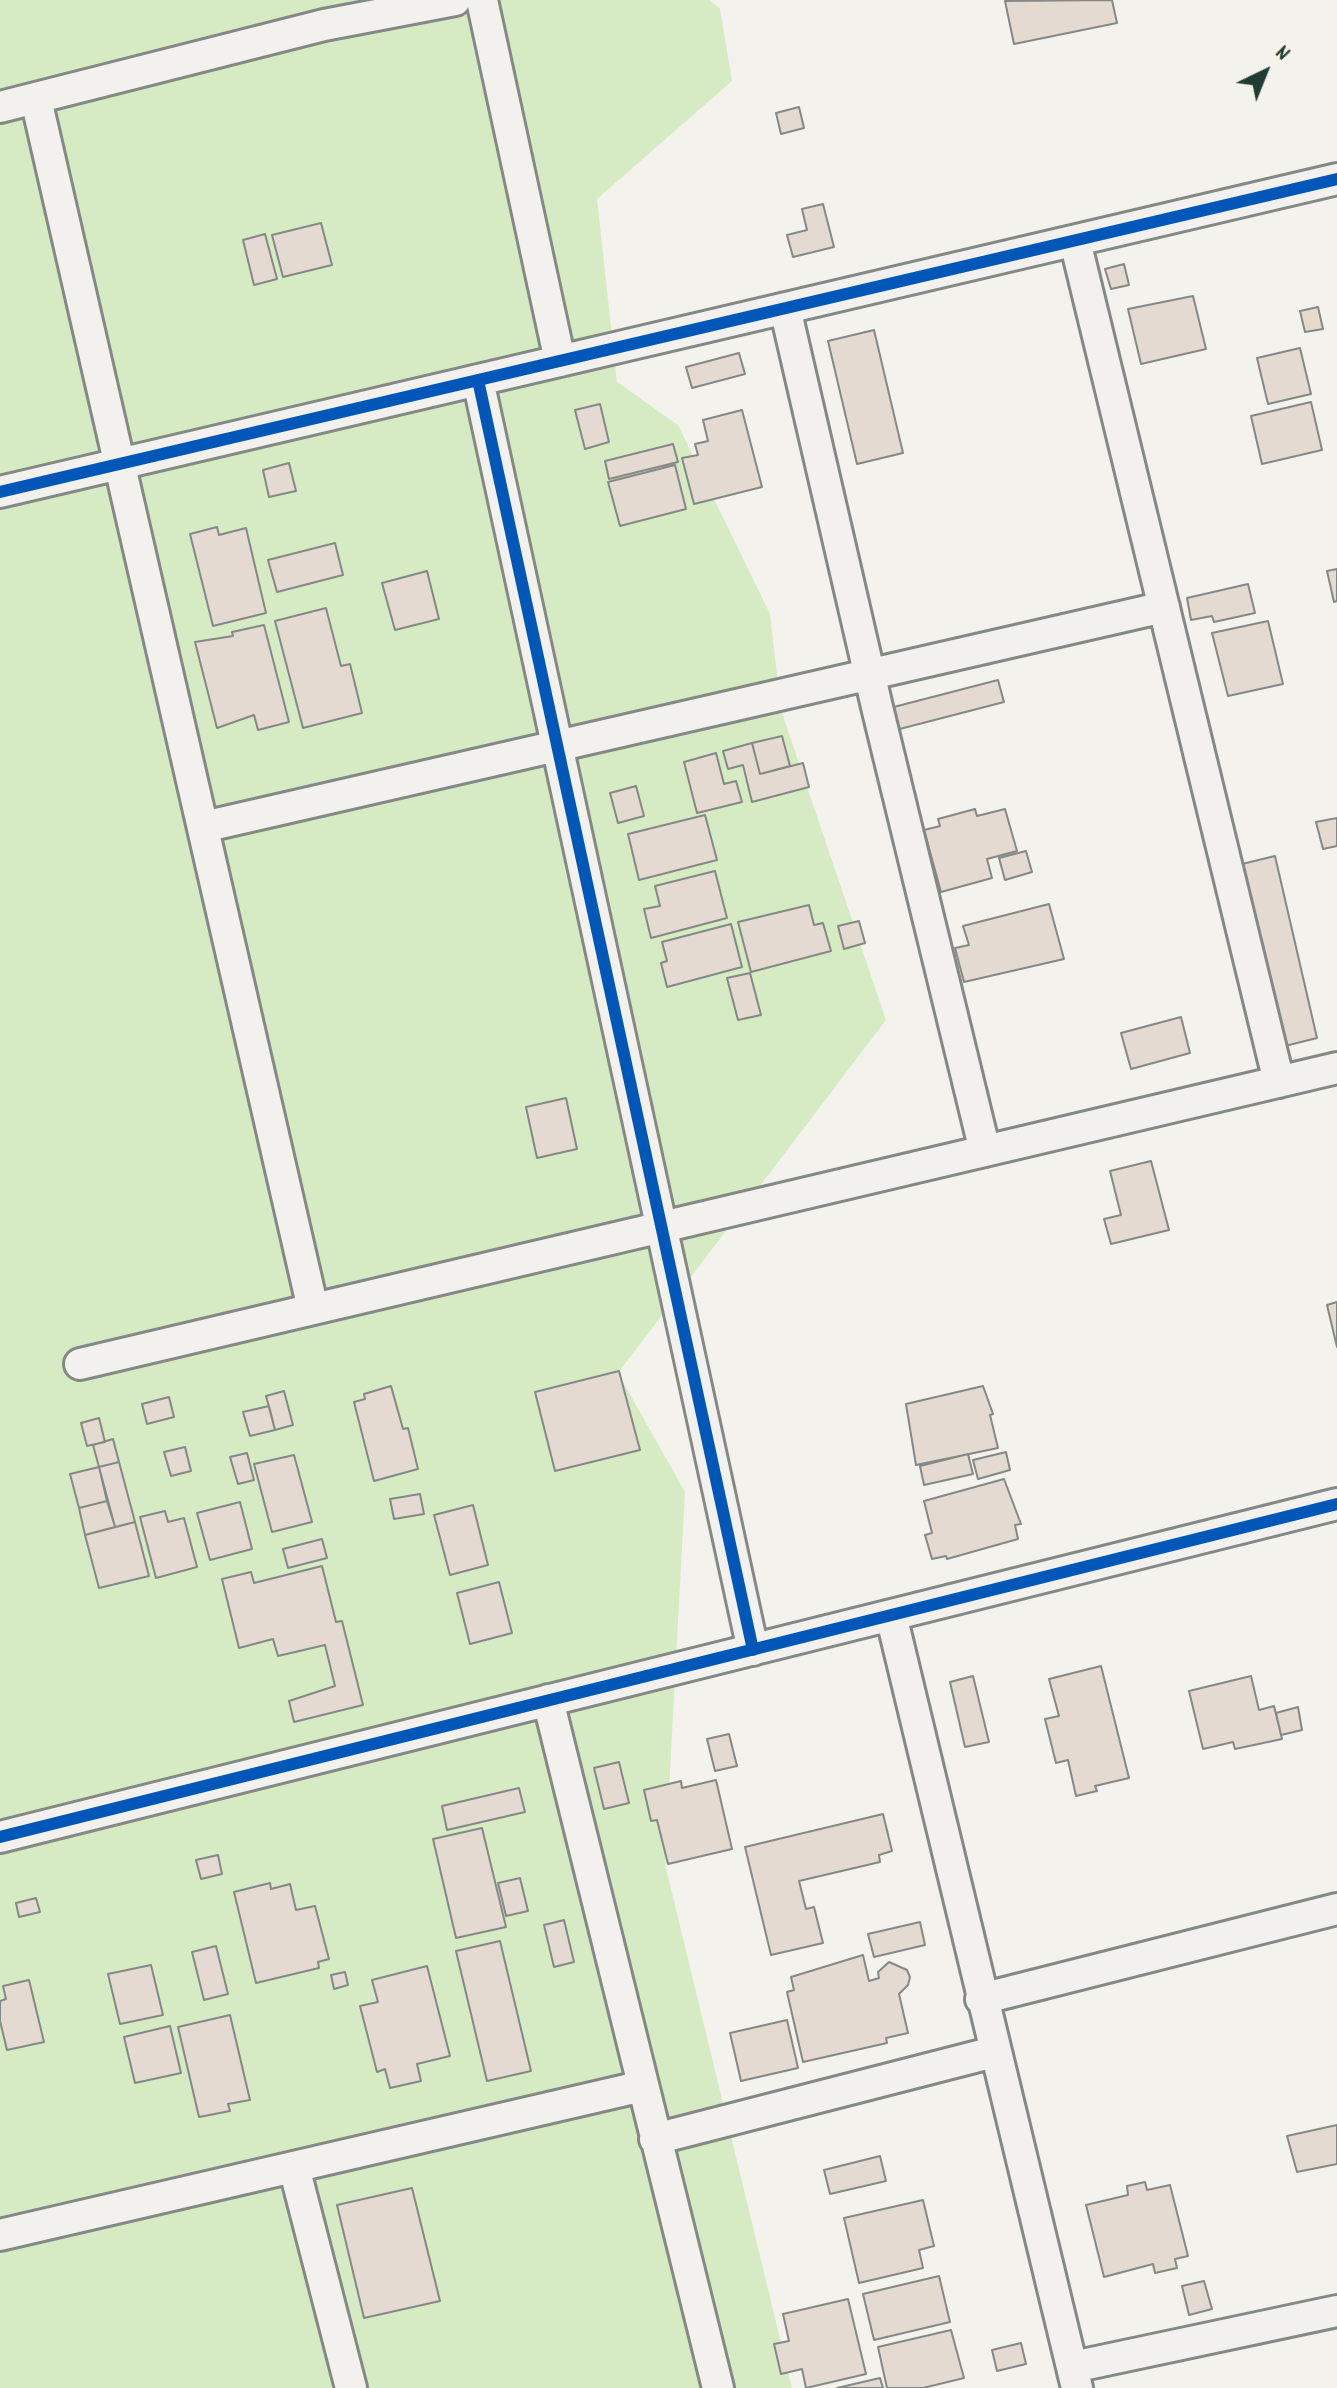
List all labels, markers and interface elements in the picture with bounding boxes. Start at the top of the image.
north arrow [1225,32,1305,112]
text: N [1267,39,1296,69]

